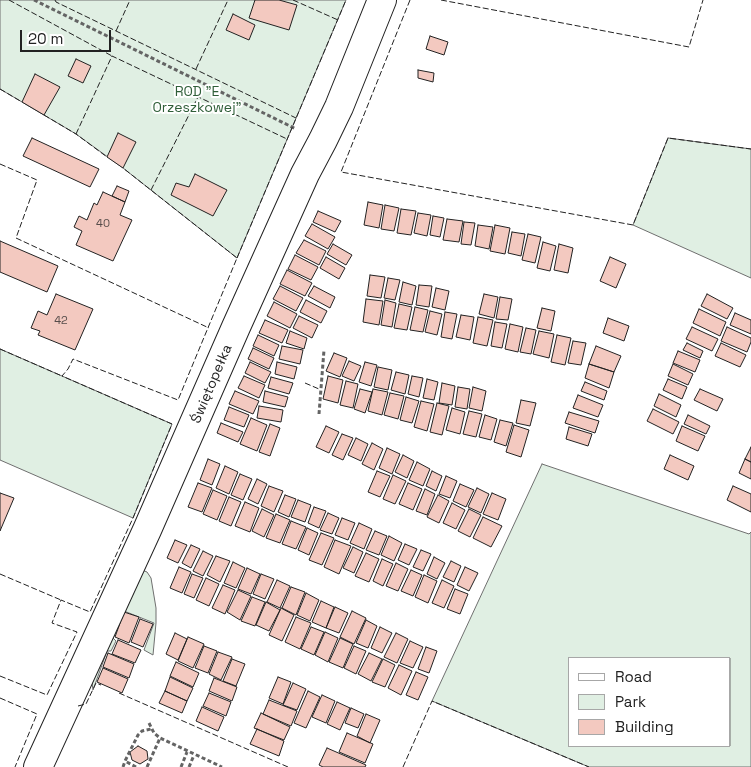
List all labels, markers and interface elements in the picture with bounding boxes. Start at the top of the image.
scale bar [22,20,114,52]
text: 20 m [28,29,63,48]
park label: ROD "E Orzeszkowej" [152,84,242,116]
house number: 40 [96,217,110,231]
house number: 42 [54,314,68,328]
street label: Świętopełka [188,342,236,426]
legend [568,657,731,747]
text: Road [615,667,652,686]
text: Park [615,692,646,711]
text: Building [615,717,674,736]

